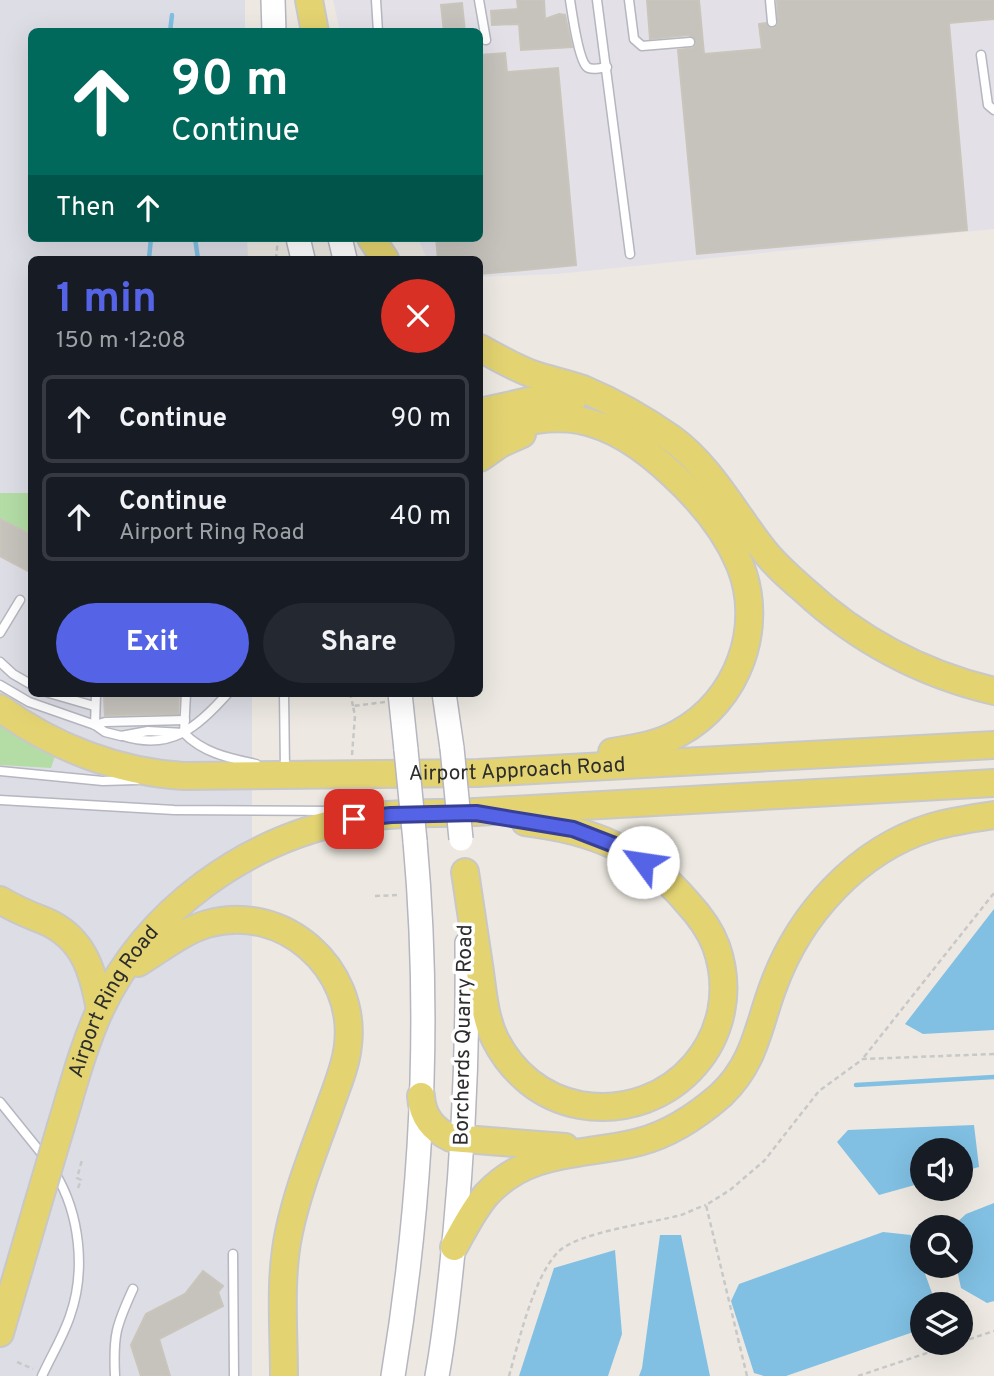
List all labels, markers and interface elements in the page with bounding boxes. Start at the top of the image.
text: 90 m [171,51,289,113]
icon: ahead [56,56,147,147]
text: Continue [171,112,300,152]
icon: ahead [129,189,167,227]
text: Then [56,192,115,225]
text: 1 min [56,274,157,327]
button: close [381,279,455,353]
text: 150 m · 12:08 [56,327,186,356]
icon: ahead [60,400,98,438]
text: Continue [119,403,227,436]
text: 90 m [391,403,451,436]
text: Continue [119,486,227,519]
icon: ahead [60,498,98,536]
text: 40 m [390,501,451,534]
text: Airport Ring Road [119,519,305,548]
button: Exit [56,603,249,683]
button: Share [263,603,455,683]
street label: Airport Approach Road [409,752,626,787]
pin [324,789,384,849]
icon: arrive [335,800,373,838]
position arrow [606,825,680,899]
street label: Airport Ring Road [63,920,165,1081]
street label: Borcherds Quarry Road [449,924,479,1146]
map controls [910,1138,973,1355]
button: sound [910,1138,973,1201]
button: search [910,1215,973,1278]
button: layers [910,1292,973,1355]

